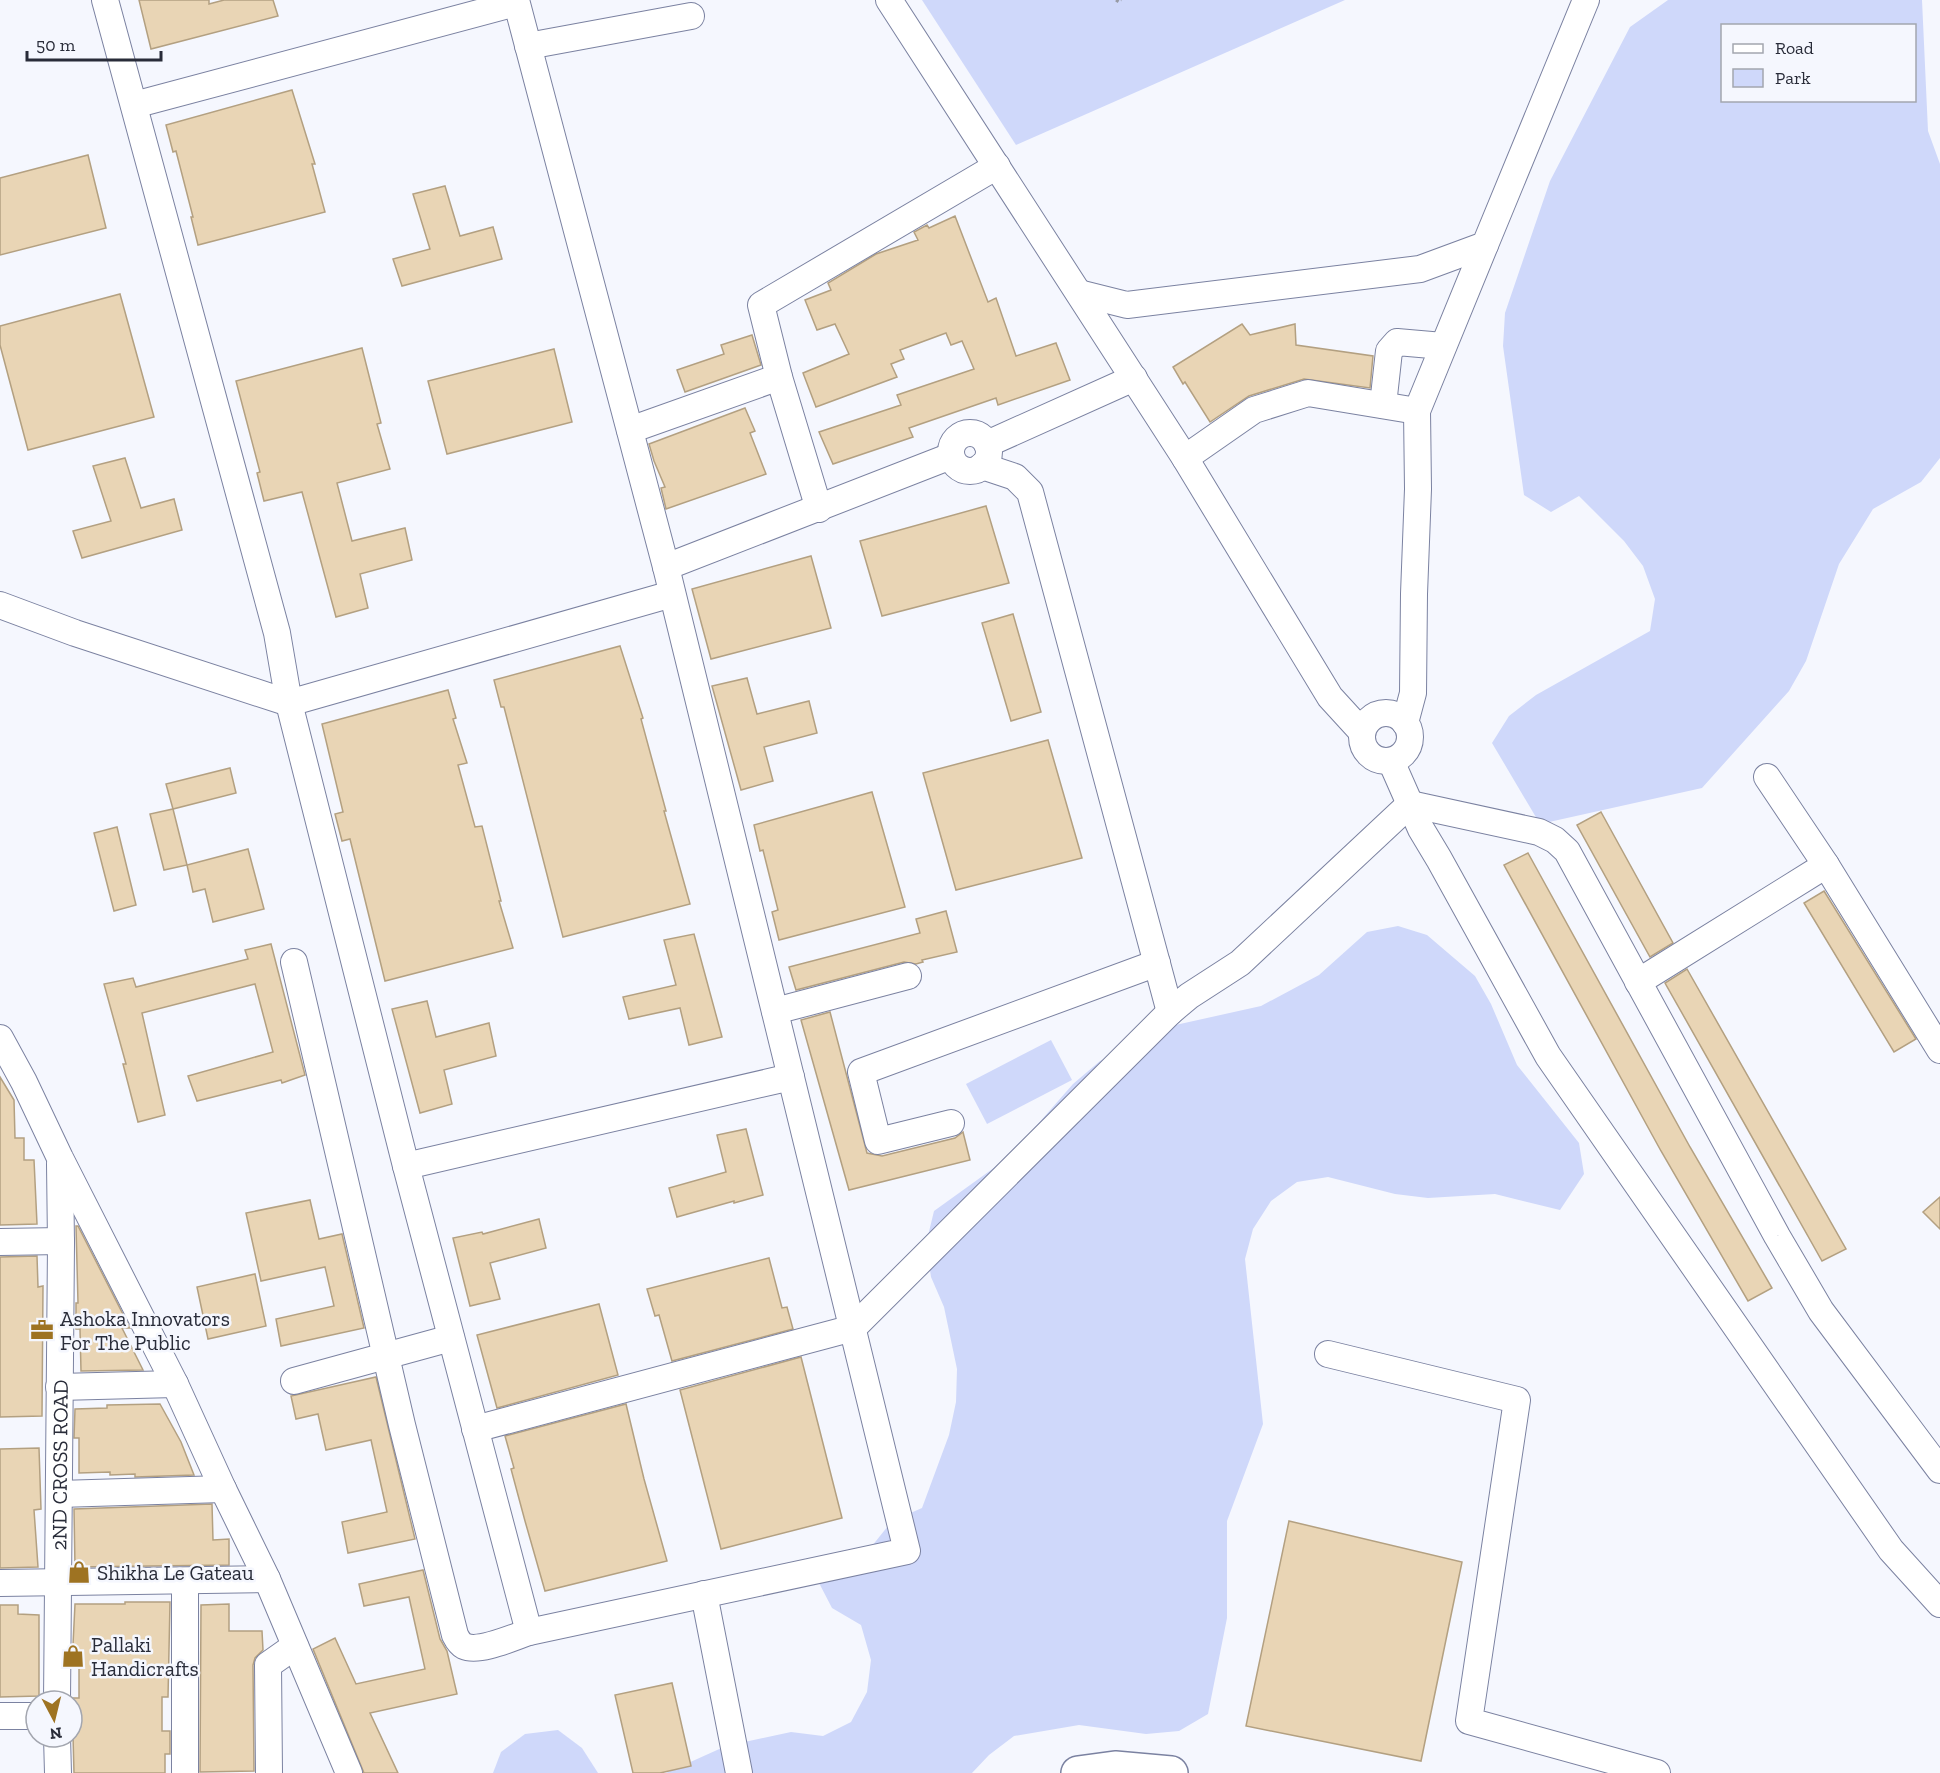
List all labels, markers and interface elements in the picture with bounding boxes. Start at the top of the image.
scale bar [27,24,160,62]
legend [1721,24,1916,102]
text: 50 m [36,34,76,56]
text: Road [1775,37,1814,59]
text: Park [1775,67,1811,89]
place label: Ashoka Innovators For The Public [60,1306,230,1355]
office icon: Ashoka Innovators For The Public [29,1317,55,1343]
street label: 2ND CROSS ROAD [46,1380,72,1550]
shop icon: Shikha Le Gateau [66,1559,92,1585]
place label: Shikha Le Gateau [97,1560,254,1585]
place label: Pallaki Handicrafts [91,1632,199,1681]
shop icon: Pallaki Handicrafts [60,1643,86,1669]
north arrow [24,1689,84,1749]
text: N [49,1723,63,1744]

